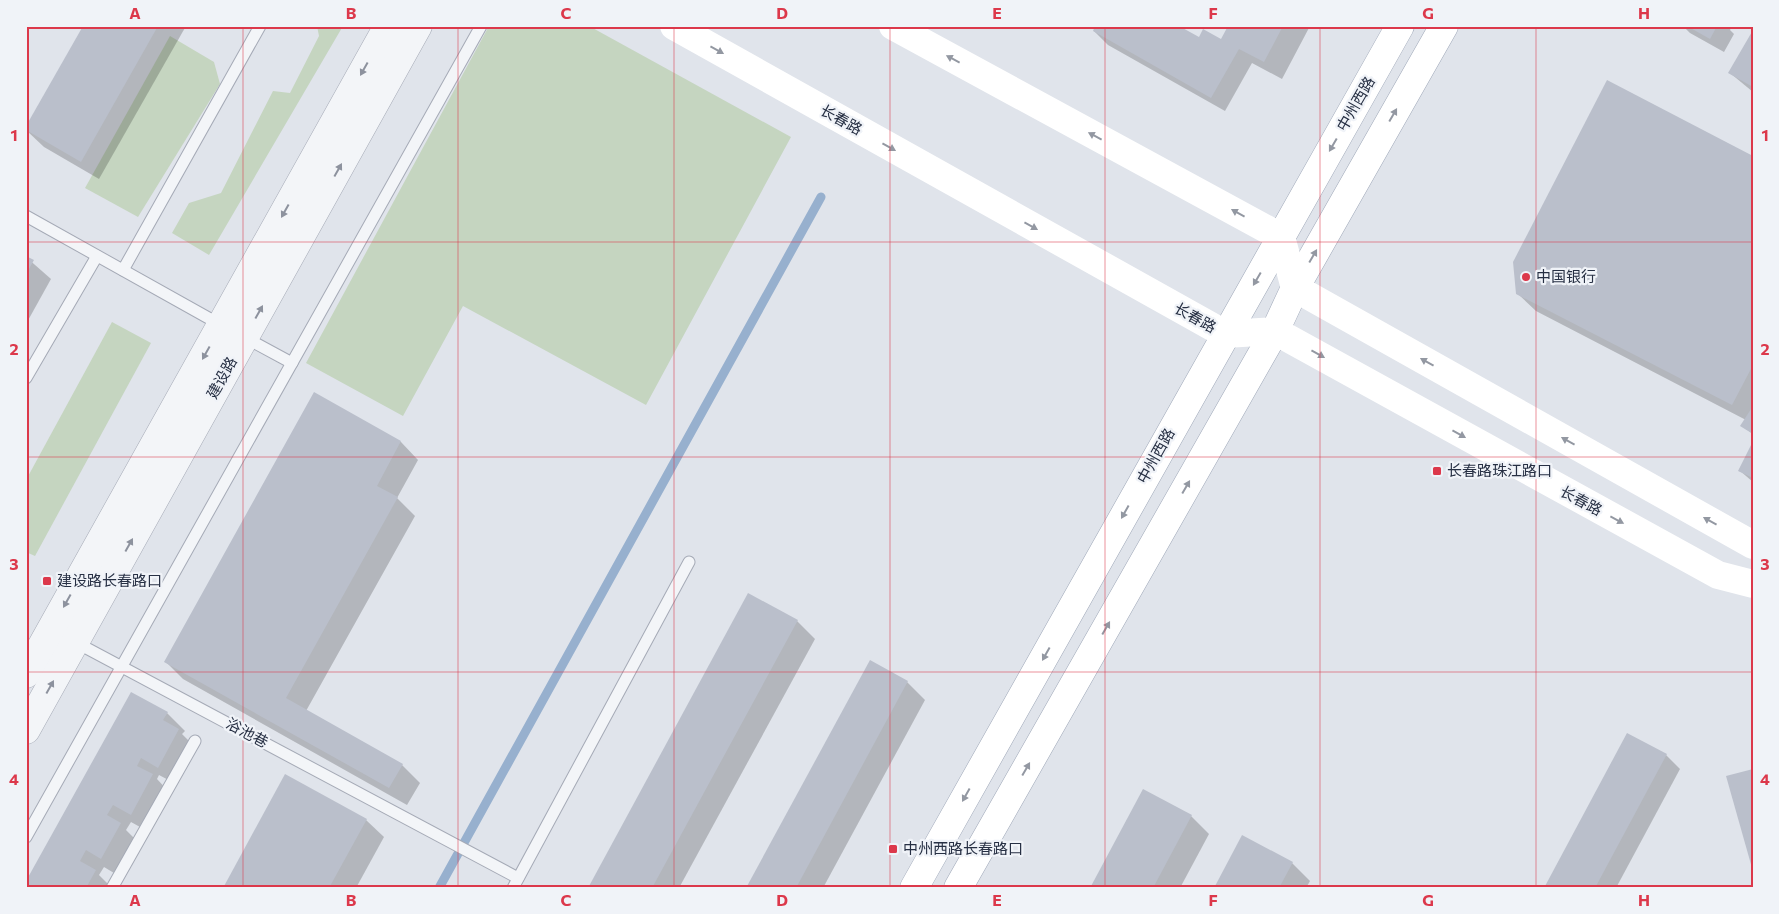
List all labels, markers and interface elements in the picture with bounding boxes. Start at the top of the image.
text: A [129,3,141,22]
text: B [346,3,357,22]
text: C [561,3,572,22]
text: D [776,3,788,22]
text: E [992,3,1002,22]
text: F [1208,3,1218,22]
text: G [1422,3,1434,22]
text: H [1638,3,1650,22]
one-way arrow [710,46,724,54]
one-way arrow [946,54,959,63]
one-way arrow [360,61,368,76]
street label: 中州西路 [1332,73,1378,134]
street label: 长春路 [817,100,866,138]
one-way arrow [1389,108,1398,121]
text: 1 [10,125,18,144]
text: 1 [1761,125,1769,144]
one-way arrow [1088,132,1103,140]
one-way arrow [1329,138,1338,151]
one-way arrow [883,142,896,151]
one-way arrow [334,163,343,176]
one-way arrow [280,204,289,217]
one-way arrow [1232,209,1245,218]
one-way arrow [1024,222,1038,230]
one-way arrow [1309,250,1318,263]
place label: 中国银行 [1536,267,1596,285]
marker: 中国银行 [1520,271,1532,283]
one-way arrow [1252,272,1261,286]
street label: 长春路 [1171,298,1220,336]
one-way arrow [255,305,264,318]
text: 2 [9,339,19,358]
text: 2 [1760,339,1770,358]
one-way arrow [201,346,210,359]
one-way arrow [1311,350,1324,359]
street label: 建设路 [202,353,240,402]
one-way arrow [1420,357,1433,366]
street label: 中州西路 [1133,425,1178,486]
one-way arrow [1453,429,1466,438]
one-way arrow [1561,437,1576,445]
place label: 长春路珠江路口 [1447,461,1552,479]
marker: 长春路珠江路口 [1431,465,1443,477]
one-way arrow [1182,480,1191,493]
street label: 长春路 [1557,482,1606,519]
one-way arrow [1121,504,1129,519]
one-way arrow [1611,516,1624,525]
one-way arrow [1704,516,1717,525]
one-way arrow [125,538,133,553]
text: 3 [9,554,19,573]
text: 3 [1760,554,1770,573]
place label: 建设路长春路口 [57,571,162,589]
marker: 建设路长春路口 [41,575,53,587]
one-way arrow [62,595,71,608]
one-way arrow [1102,621,1110,635]
one-way arrow [1041,647,1050,660]
one-way arrow [46,680,54,695]
street label: 浴池巷 [223,714,272,751]
one-way arrow [1021,763,1030,776]
text: 4 [9,769,19,788]
text: 4 [1760,769,1770,788]
one-way arrow [962,789,971,802]
place label: 中州西路长春路口 [903,839,1023,857]
marker: 中州西路长春路口 [887,843,899,855]
text: A [129,890,141,909]
text: B [346,890,357,909]
text: C [561,890,572,909]
text: D [776,890,788,909]
text: E [992,890,1002,909]
text: F [1208,890,1218,909]
text: G [1422,890,1434,909]
text: H [1638,890,1650,909]

